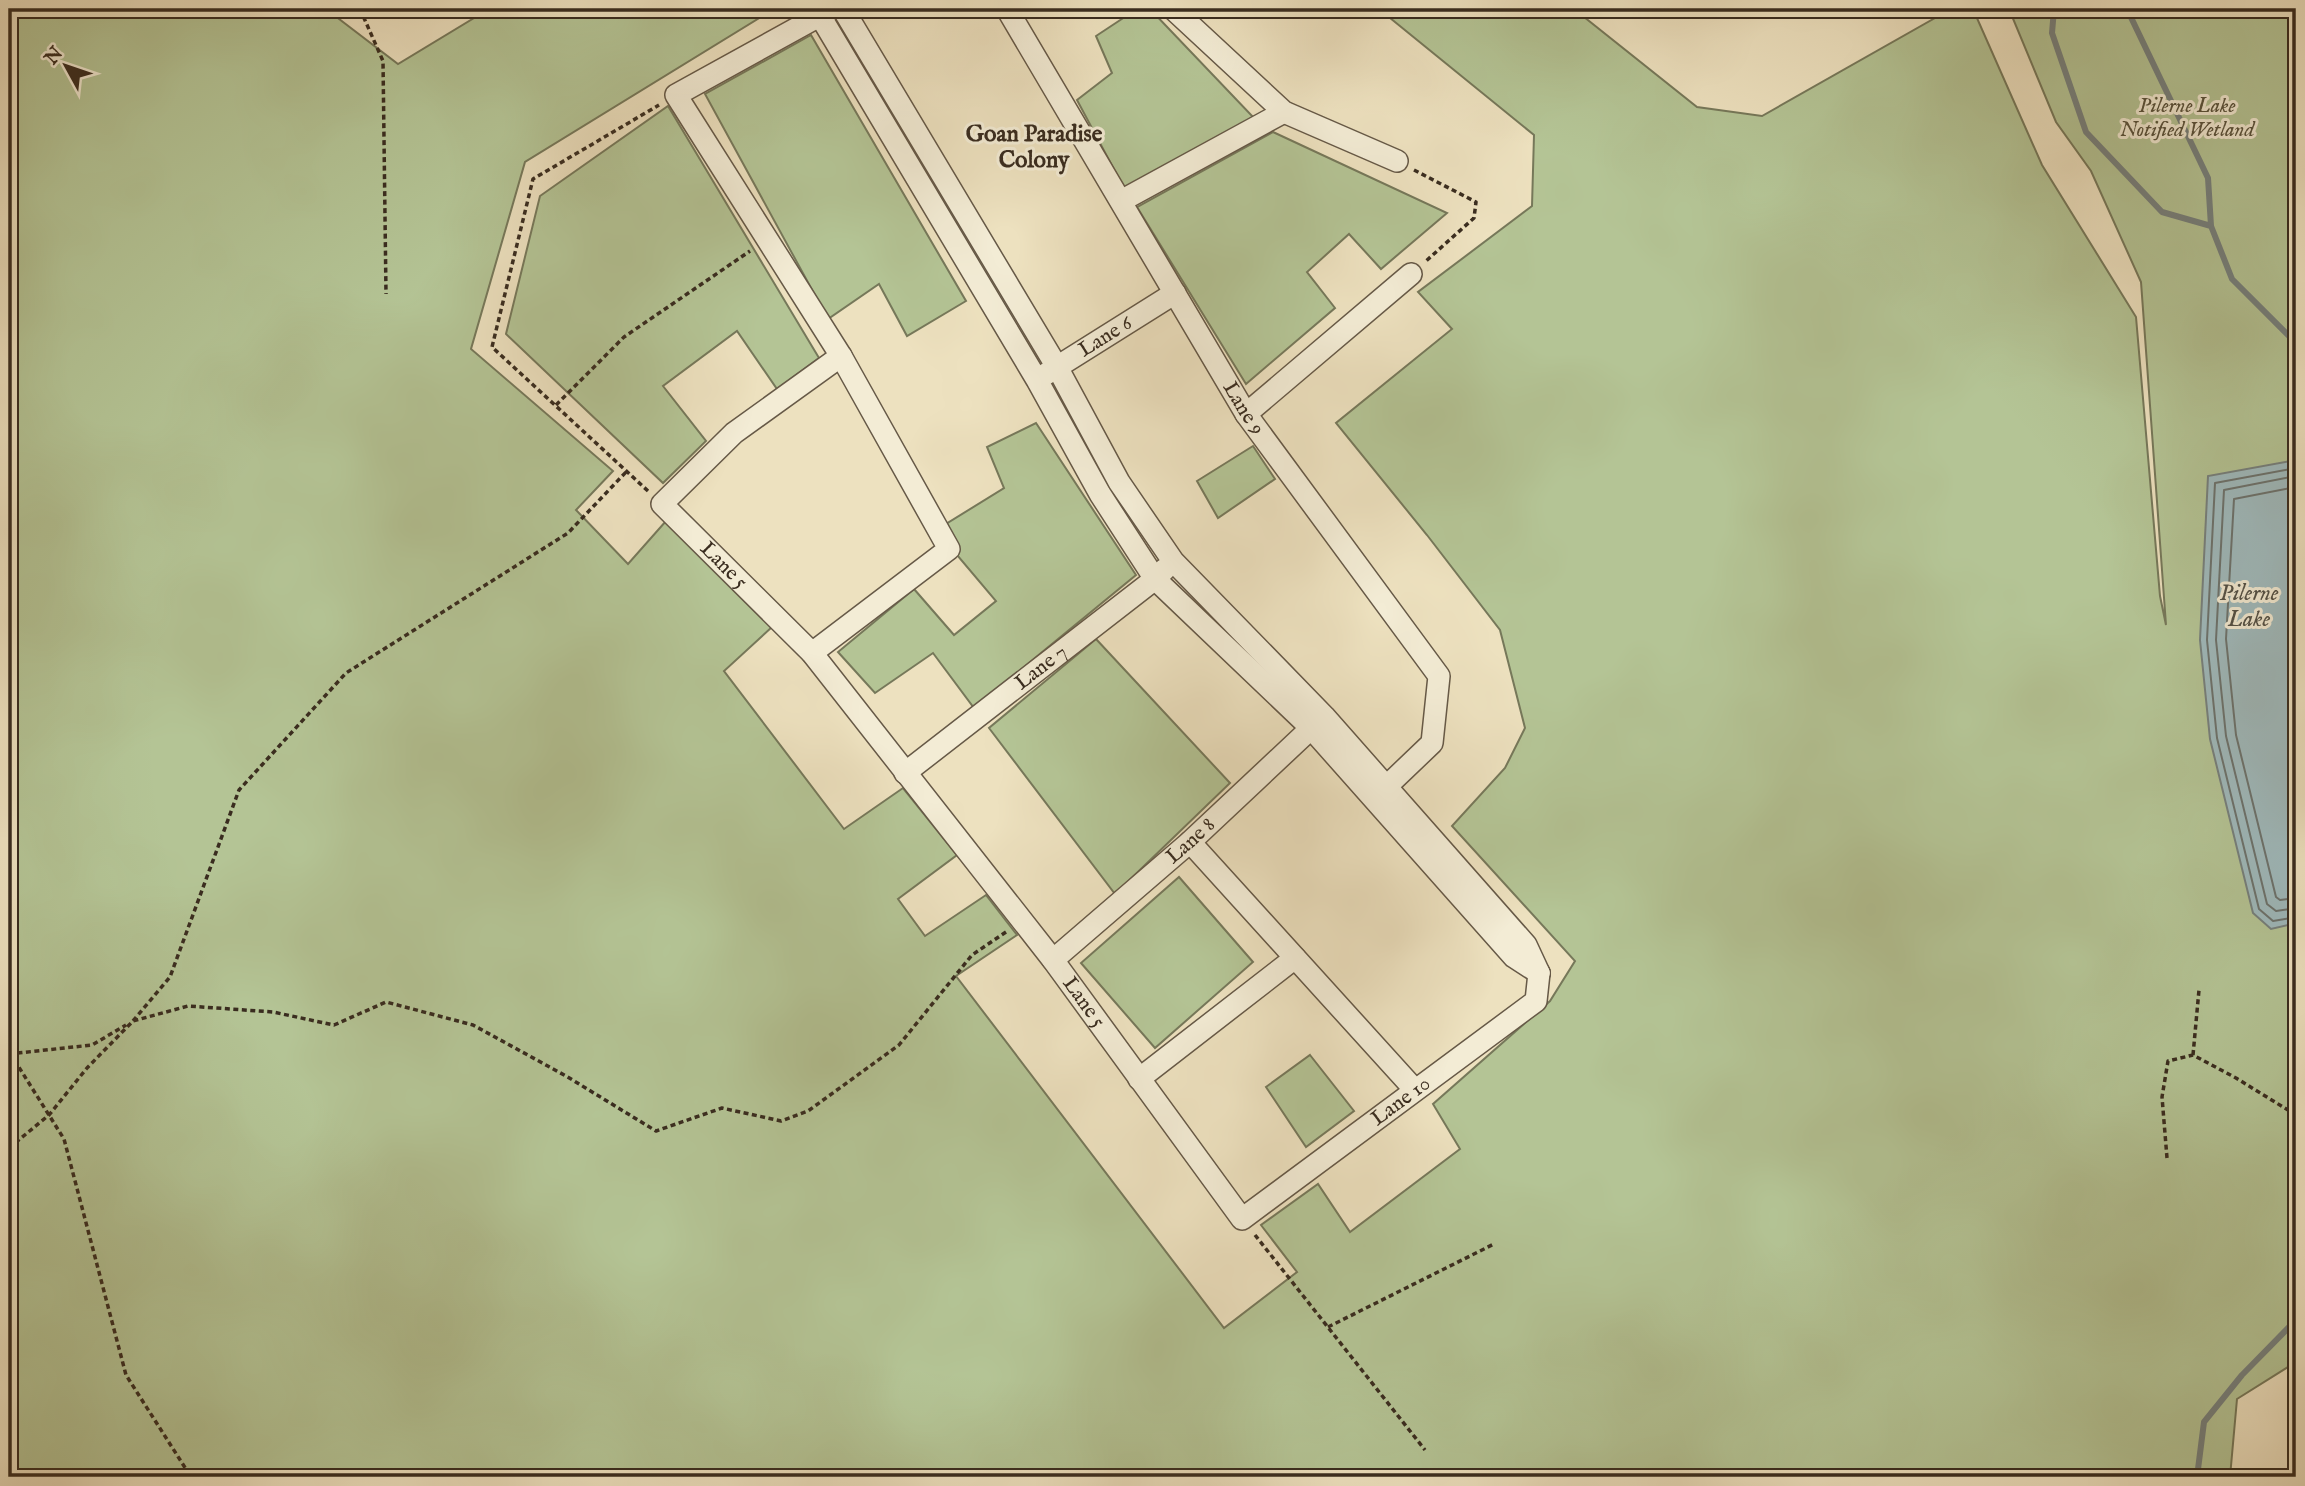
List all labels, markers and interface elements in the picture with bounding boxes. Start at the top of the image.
north arrow [32,32,102,102]
text: N [39,42,69,71]
park label: Pilerne Lake Notified Wetland [2120,93,2256,144]
district label: Goan Paradise Colony [966,120,1103,175]
street label: Lane 6 [1073,309,1138,364]
street label: Lane 9 [1216,377,1271,441]
street label: Lane 5 [694,536,754,595]
water label: Pilerne Lake [2219,579,2279,634]
street label: Lane 7 [1009,639,1073,696]
street label: Lane 8 [1160,812,1221,870]
street label: Lane 5 [1056,971,1112,1034]
street label: Lane 10 [1366,1070,1436,1132]

